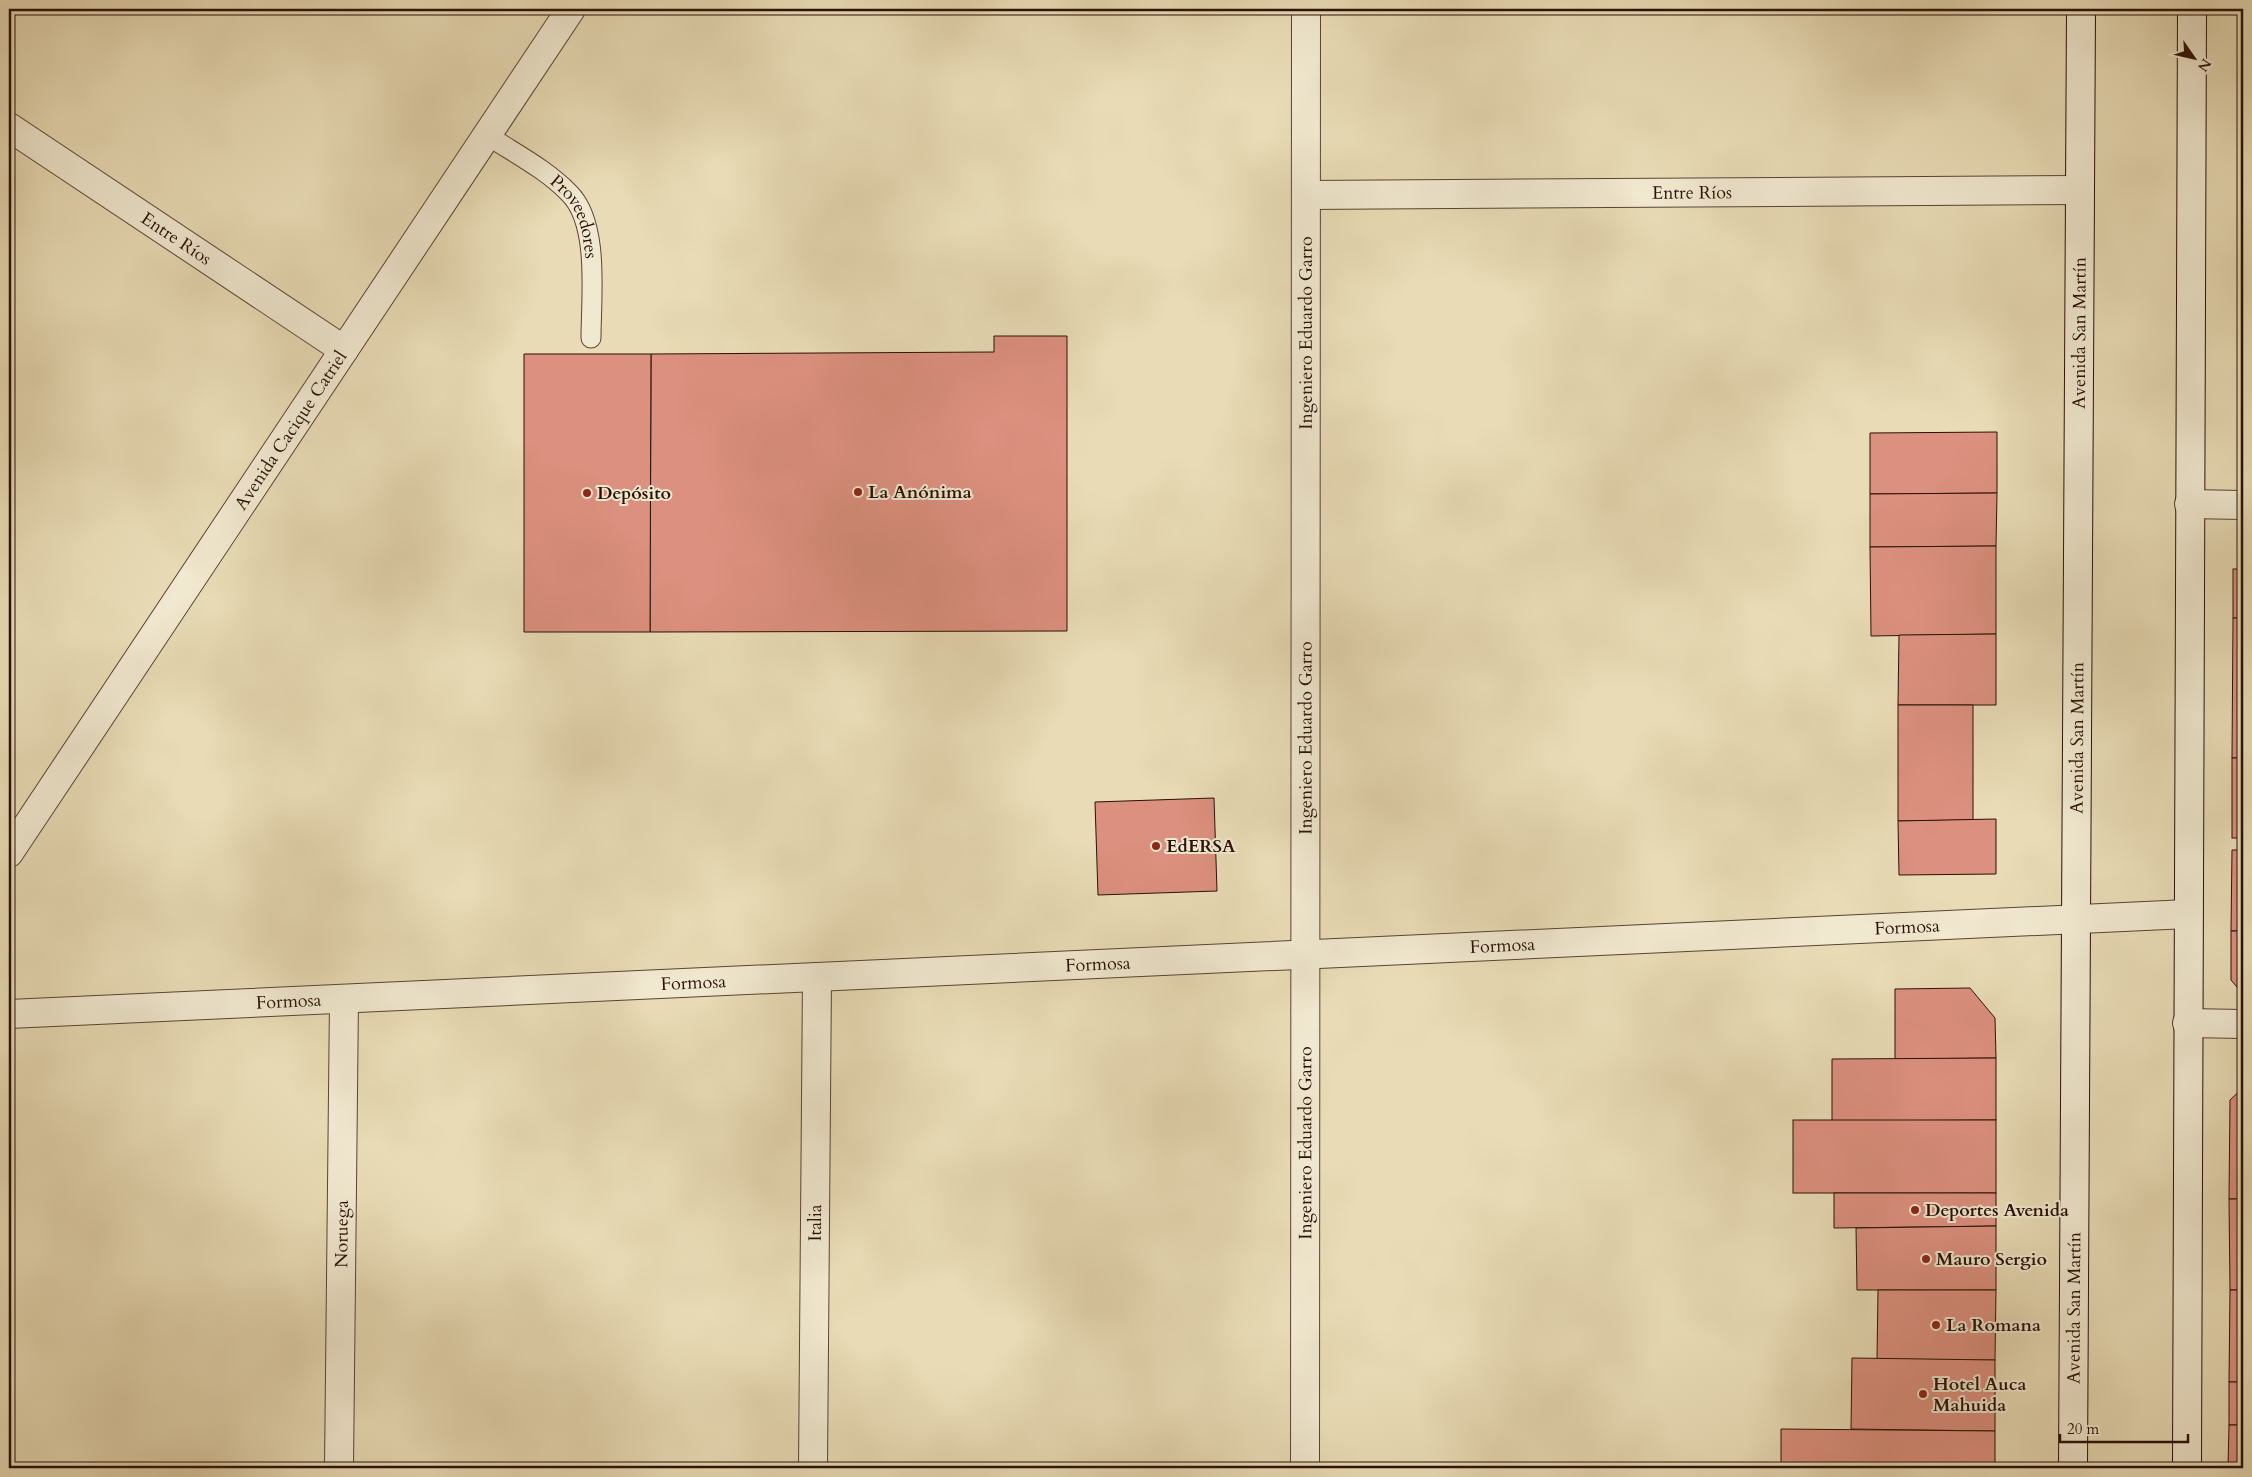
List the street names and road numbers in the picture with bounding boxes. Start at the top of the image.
street label: Proveedores [544,169,603,259]
street label: Entre Ríos [1652,180,1732,206]
street label: Entre Ríos [136,206,216,271]
street label: Ingeniero Eduardo Garro [1294,236,1319,430]
street label: Avenida San Martín [2067,256,2093,409]
street label: Avenida Cacique Catriel [229,345,353,515]
street label: Ingeniero Eduardo Garro [1293,641,1319,835]
street label: Avenida San Martín [2065,661,2090,814]
street label: Formosa [1874,913,1940,941]
street label: Formosa [1469,932,1536,960]
street label: Formosa [1065,951,1131,979]
street label: Formosa [660,969,727,997]
street label: Formosa [256,988,322,1016]
street label: Ingeniero Eduardo Garro [1293,1046,1318,1240]
street label: Noruega [329,1200,355,1268]
street label: Italia [803,1204,828,1242]
street label: Avenida San Martín [2061,1231,2087,1384]

